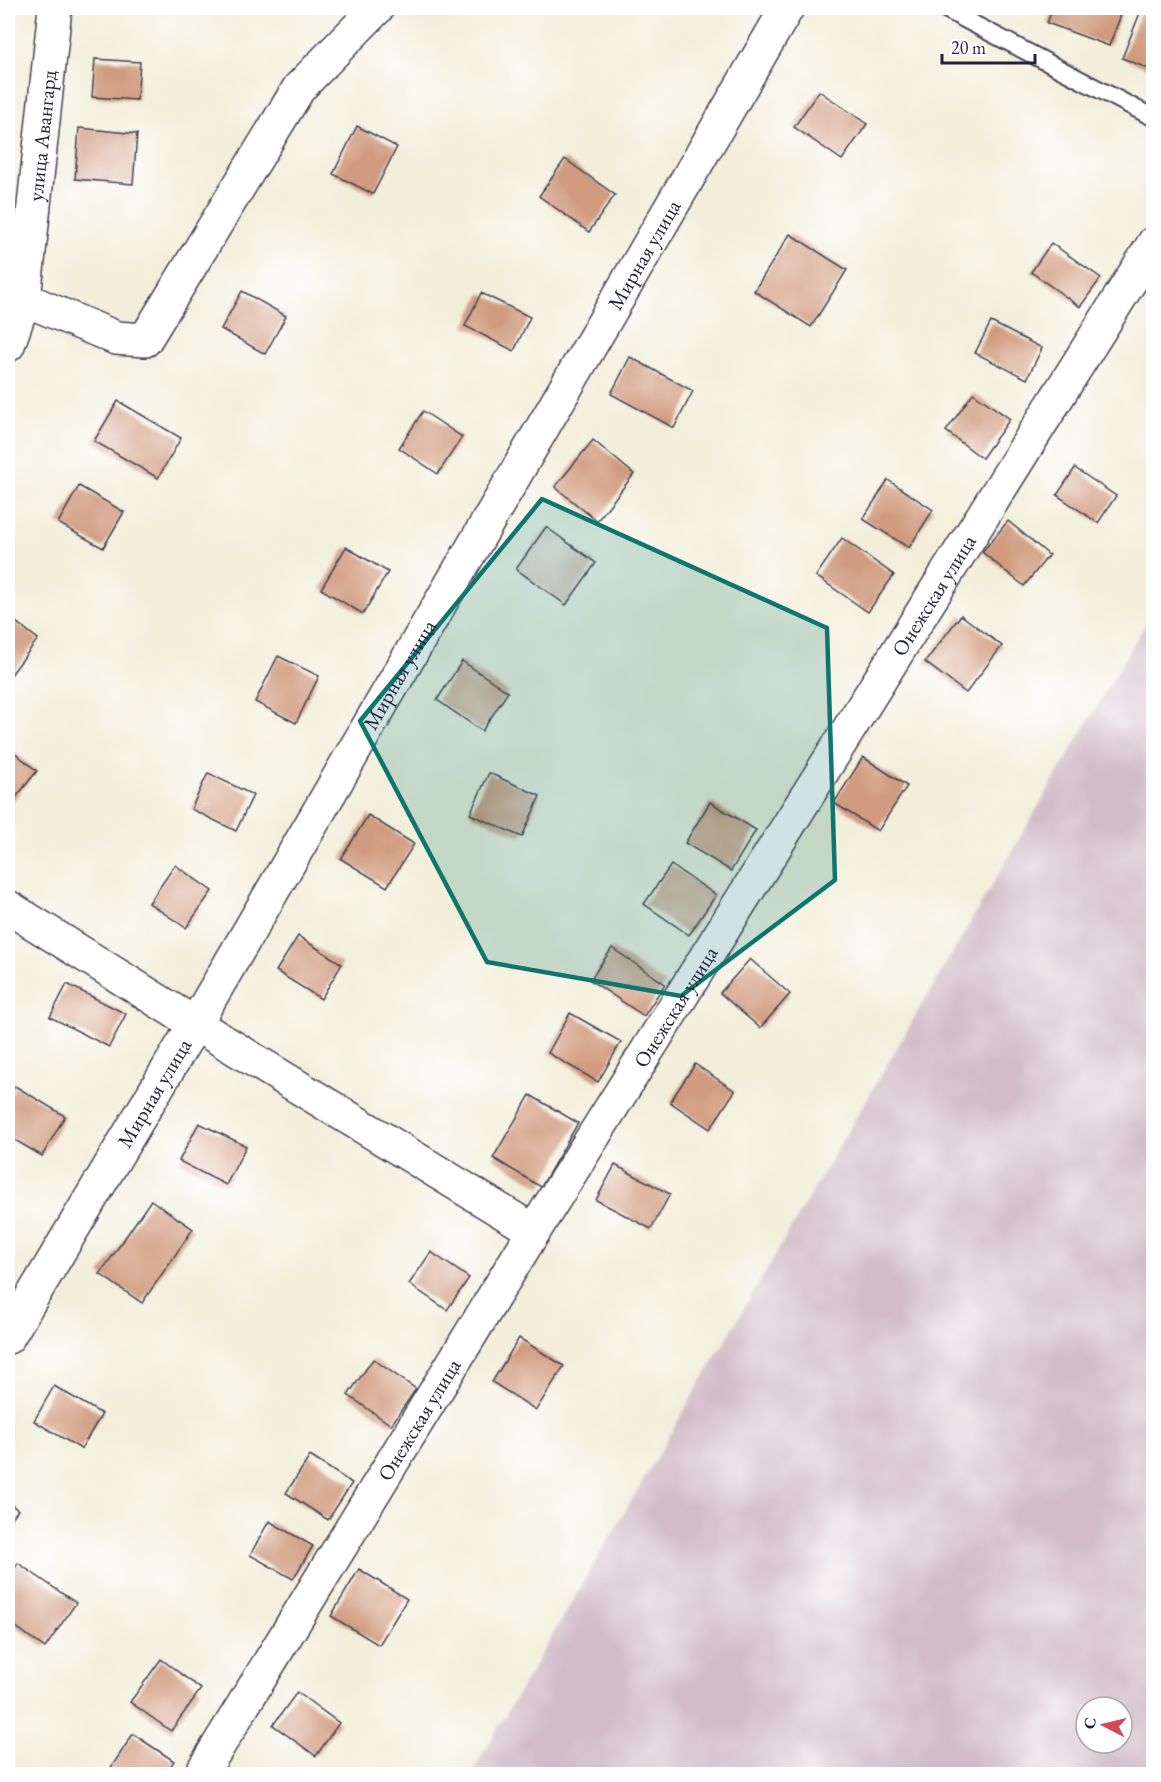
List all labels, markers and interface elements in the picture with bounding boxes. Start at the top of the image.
scale bar [942,27,1035,65]
text: 20 m [951,36,986,59]
street label: улица Авангард [21,68,62,203]
street label: Мирная улица [601,194,686,314]
street label: Онежская улица [885,529,982,661]
street label: Мирная улица [356,614,442,734]
street label: Онежская улица [627,940,723,1072]
street label: Мирная улица [111,1033,198,1153]
street label: Онежская улица [371,1353,466,1485]
north arrow [1074,1695,1134,1755]
text: С [1078,1716,1101,1730]

